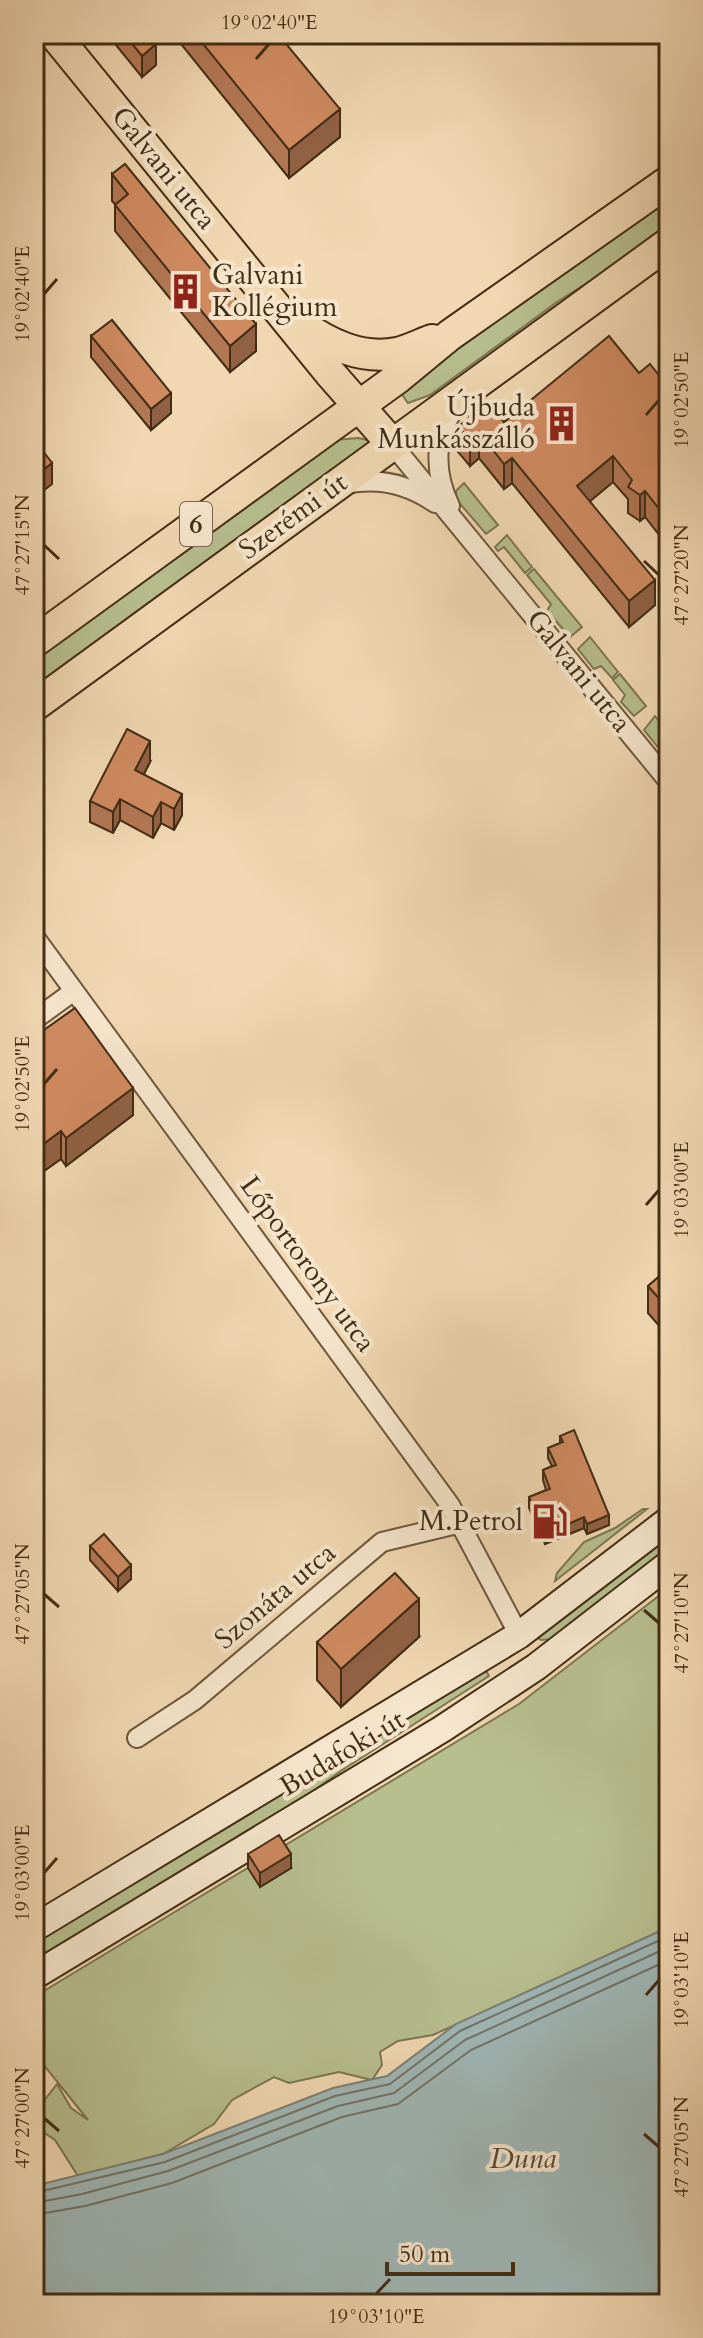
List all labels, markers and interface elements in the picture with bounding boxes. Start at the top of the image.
text: 19°02'40"E [221,9,317,36]
street label: Galvani utca [103,99,225,237]
text: 19°02'40"E [9,246,36,342]
place label: Galvani Kollégium [212,256,338,326]
building icon: Galvani Kollégium [167,272,205,310]
text: 19°02'50"E [668,352,695,448]
place label: Újbuda Munkásszálló [378,388,535,458]
building icon: Újbuda Munkásszálló [542,404,580,442]
street label: Szerémi út [231,464,355,568]
text: 47°27'15"N [9,494,36,596]
road number: 6 [180,502,212,546]
text: 47°27'20"N [668,524,695,626]
street label: Galvani utca [518,602,640,740]
text: 19°02'50"E [9,1036,36,1132]
text: 19°03'00"E [668,1142,695,1238]
street label: Lőportorony utca [231,1168,385,1360]
place label: M.Petrol [419,1502,523,1540]
fuel station icon: M.Petrol [530,1502,568,1540]
street label: Szonáta utca [206,1534,344,1658]
text: 47°27'05"N [9,1543,36,1645]
text: 47°27'10"N [668,1572,695,1674]
street label: Budafoki út [272,1701,412,1805]
text: 19°03'00"E [9,1825,36,1921]
text: 19°03'10"E [668,1932,695,2028]
text: 47°27'00"N [9,2067,36,2169]
text: 47°27'05"N [668,2096,695,2198]
water label: Duna [489,2138,557,2179]
scale bar [387,2226,513,2276]
text: 50 m [399,2238,451,2271]
text: 19°03'10"E [328,2303,424,2330]

